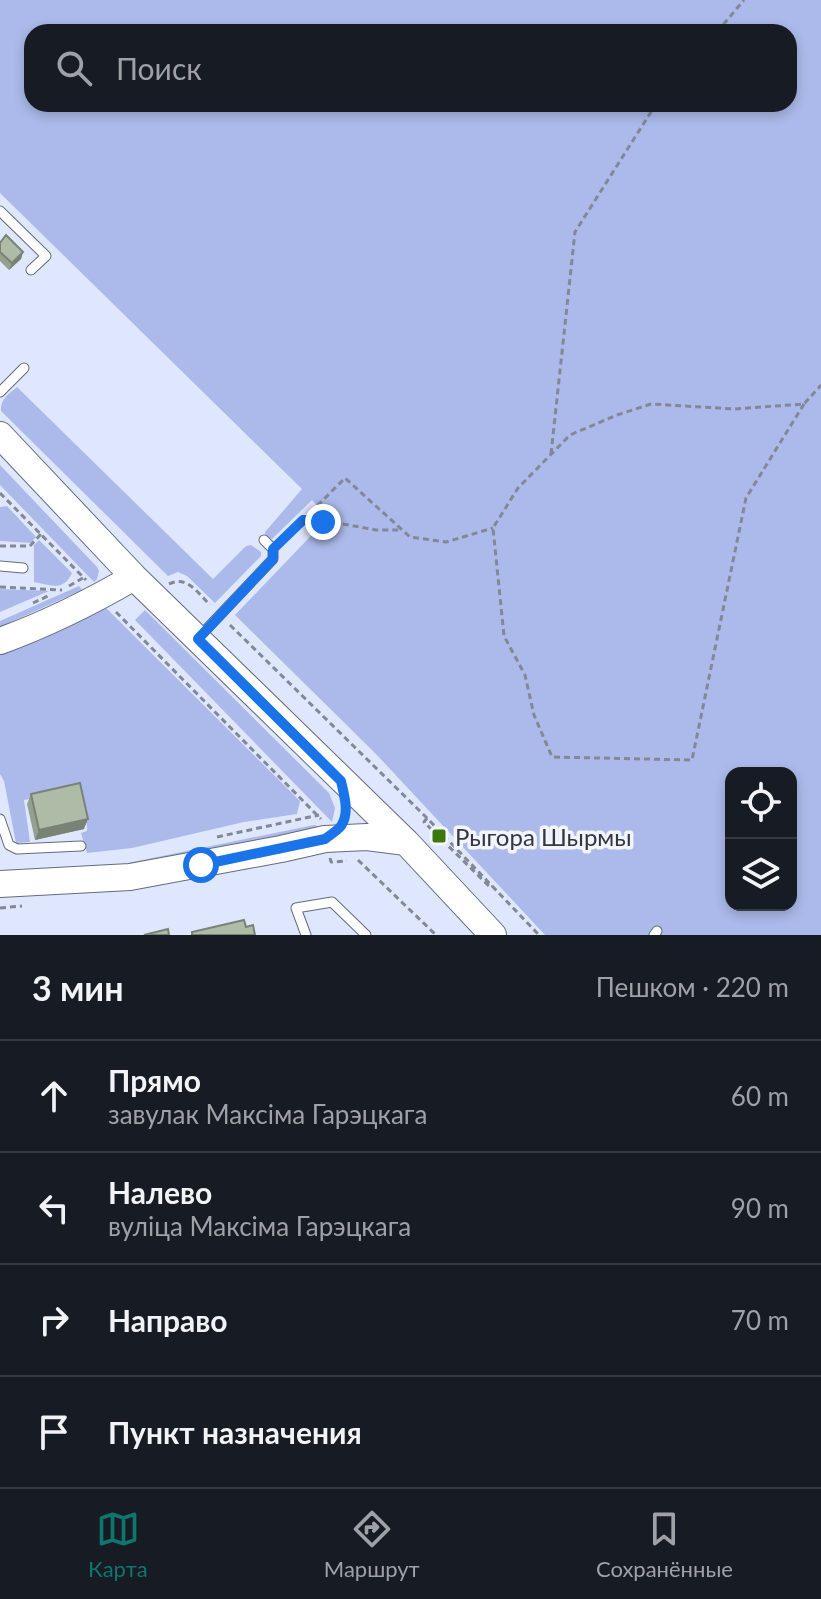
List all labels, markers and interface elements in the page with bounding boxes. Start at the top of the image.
search box [24,24,797,112]
icon: search [52,46,96,90]
text: Поиск [116,50,202,86]
route end [305,504,341,540]
map controls [725,767,797,911]
button: locate [725,767,797,839]
place label: Рыгора Шырмы [455,822,632,851]
marker: Рыгора Шырмы [430,827,448,845]
button: layers [725,839,797,911]
route start [183,847,219,883]
text: 3 мин [32,967,124,1008]
text: Пешком · 220 m [596,971,789,1003]
text: Прямо [108,1062,201,1098]
icon: ahead [32,1074,76,1118]
text: 60 m [731,1080,789,1112]
text: завулак Максіма Гарэцкага [108,1098,427,1130]
text: Налево [108,1174,212,1210]
icon: left [32,1186,76,1230]
text: 90 m [731,1192,789,1224]
text: вуліца Максіма Гарэцкага [108,1210,411,1242]
icon: right [32,1298,76,1342]
text: Направо [108,1302,228,1338]
text: 70 m [731,1304,789,1336]
icon: arrive [32,1410,76,1454]
text: Пункт назначения [108,1414,362,1450]
tab: Карта [88,1507,148,1582]
tab: Маршрут [324,1507,420,1582]
tab: Сохранённые [596,1507,733,1582]

